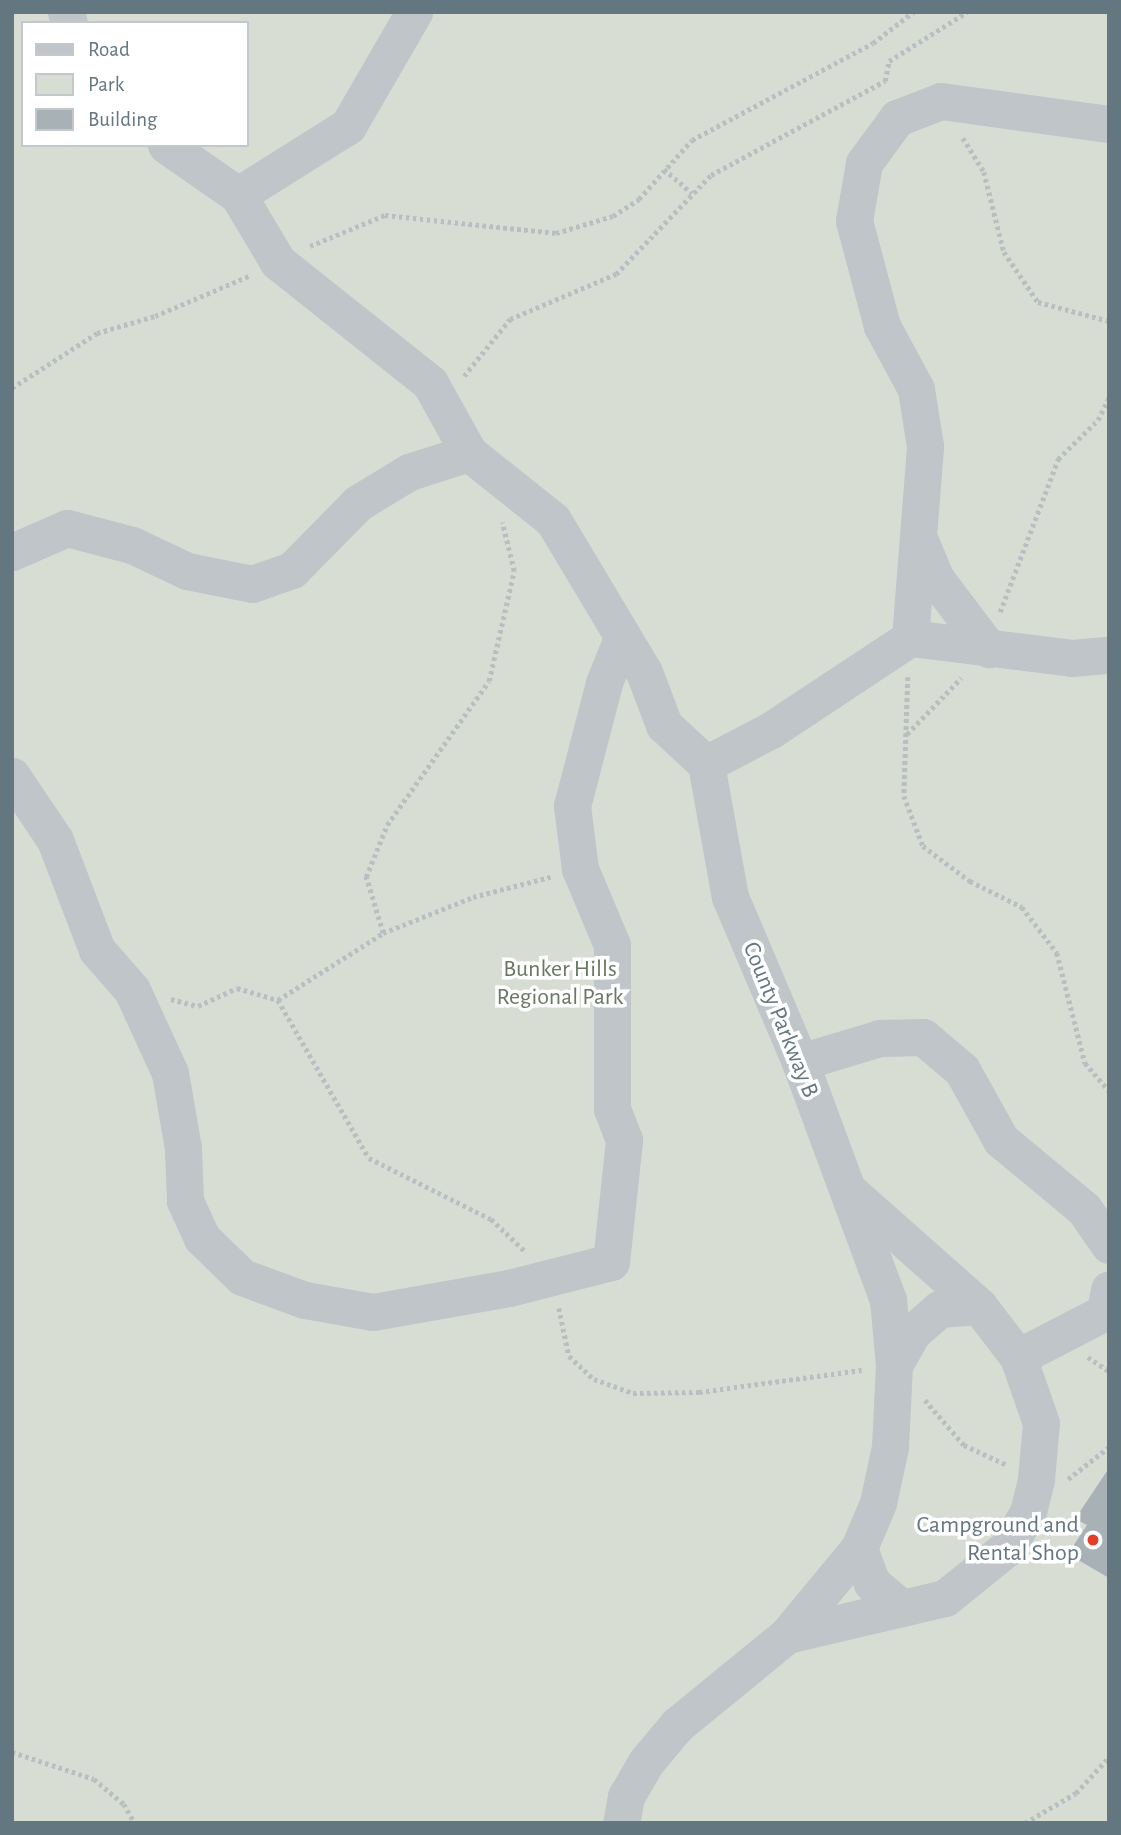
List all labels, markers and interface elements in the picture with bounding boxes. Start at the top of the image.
legend [21,21,248,147]
text: Road [88,39,130,60]
text: Park [88,74,124,95]
text: Building [88,109,157,130]
street label: County Parkway B [736,938,824,1102]
park label: Bunker Hills Regional Park [496,956,624,1012]
place label: Campground and Rental Shop [917,1512,1079,1568]
marker: Campground and Rental Shop [1085,1532,1101,1548]

